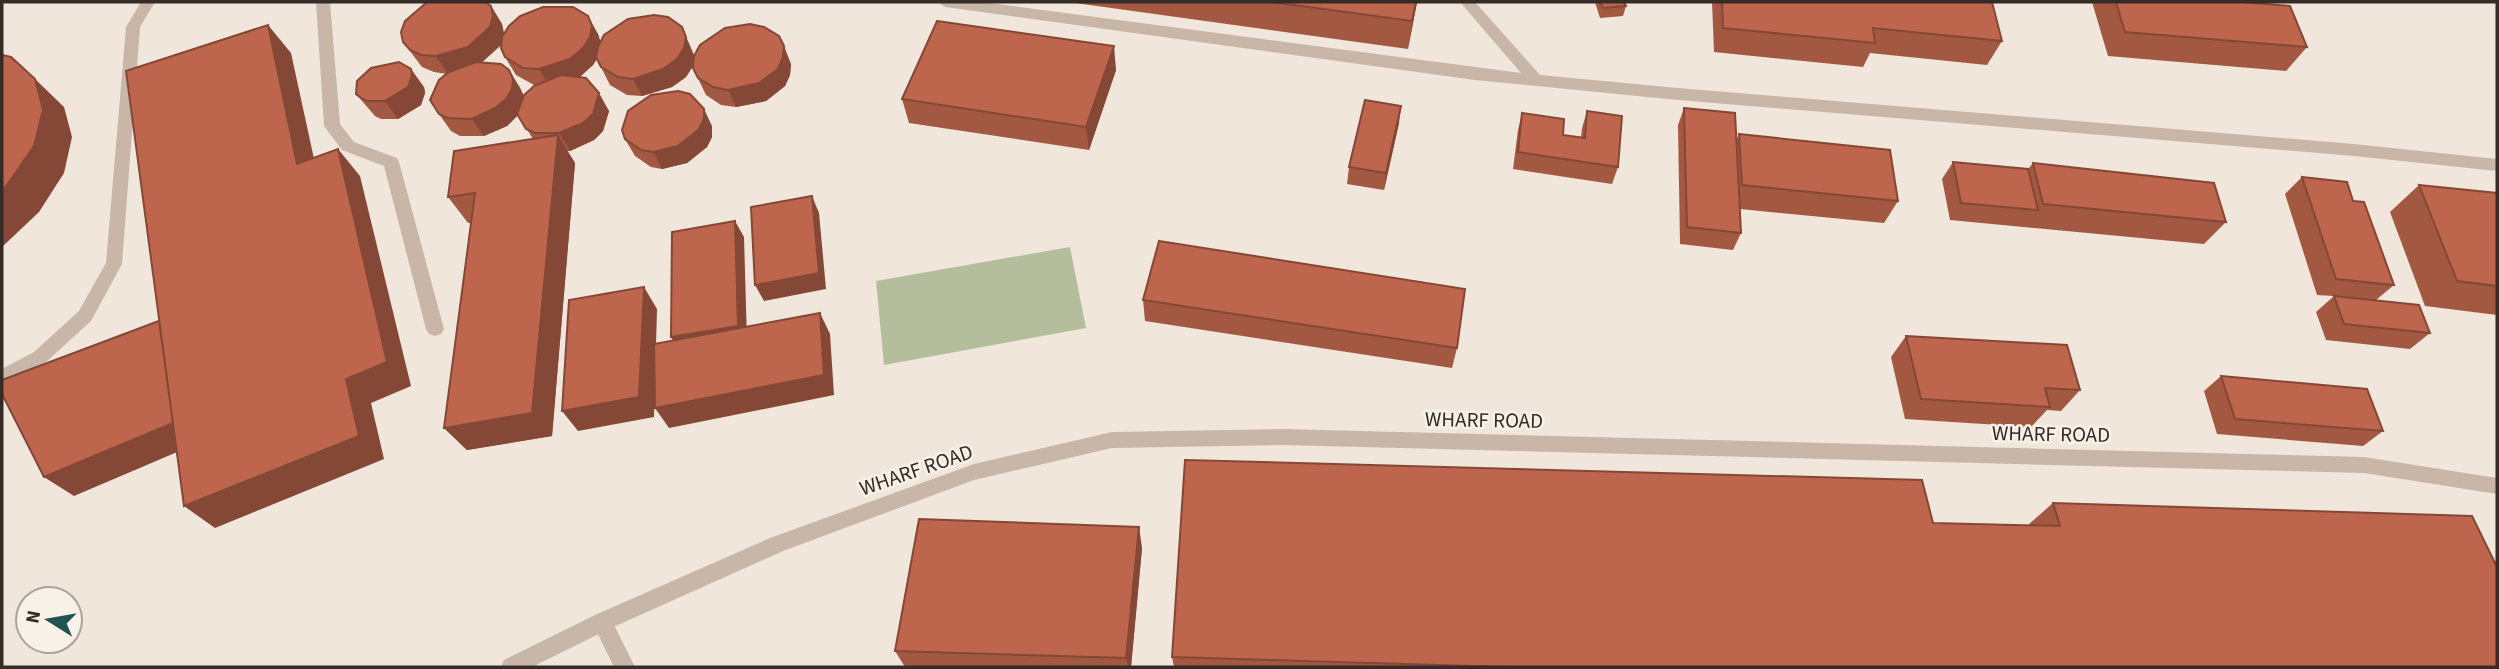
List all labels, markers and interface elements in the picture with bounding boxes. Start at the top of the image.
street label: WHARF ROAD [1425,404,1543,436]
street label: WHARF ROAD [1992,418,2110,450]
street label: WHARF ROAD [855,437,977,503]
north arrow [14,585,84,655]
text: N [19,608,48,626]

